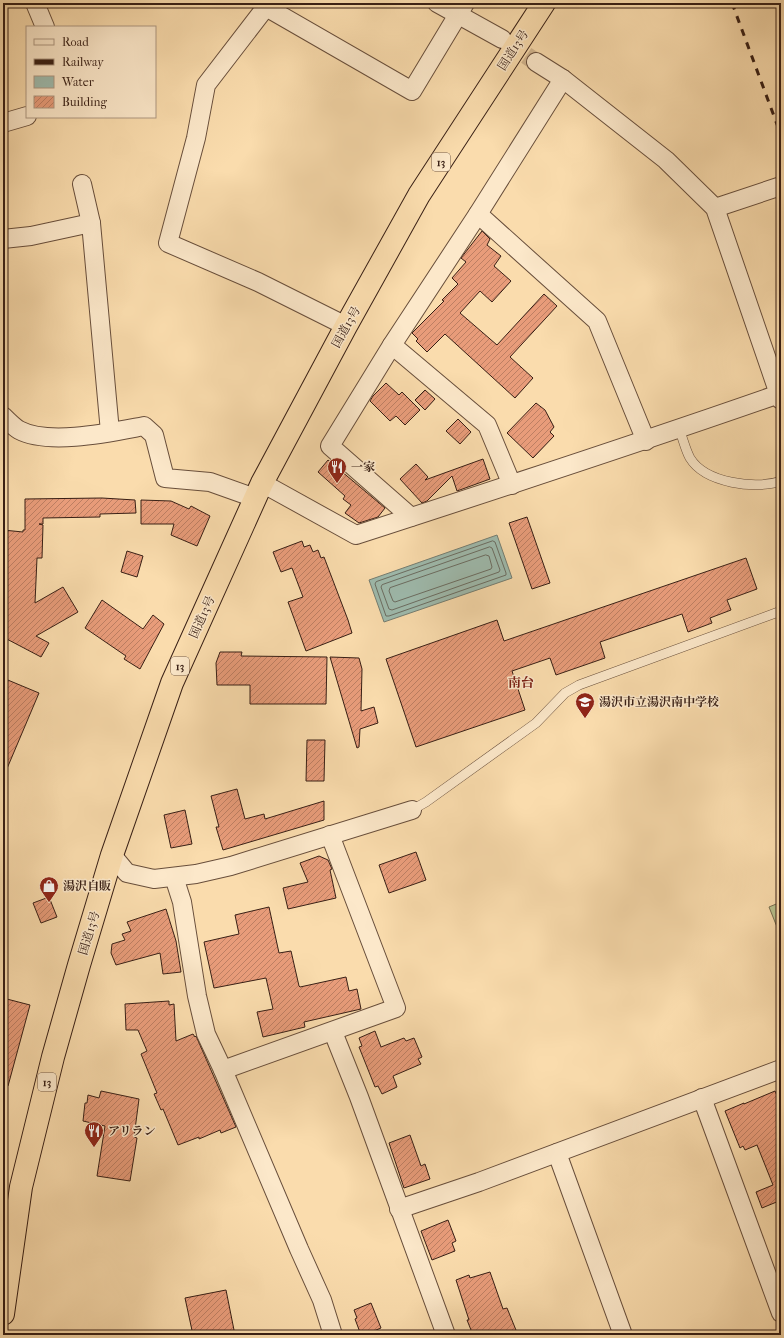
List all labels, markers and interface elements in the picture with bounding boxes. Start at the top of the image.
legend [26,26,156,118]
street label: 国道13号 [495,27,531,73]
text: Road [62,35,89,49]
text: Railway [62,55,104,69]
text: Water [61,75,95,89]
text: Building [62,95,107,109]
road number: 13 [432,153,450,171]
street label: 国道13号 [329,304,363,350]
restaurant icon: 一家 [326,456,348,484]
place label: 一家 [351,460,375,474]
street label: 国道13号 [186,593,218,641]
road number: 13 [171,657,189,675]
district label: 南台 [508,675,534,690]
school or university icon: 湯沢市立湯沢南中学校 [574,691,596,719]
place label: 湯沢市立湯沢南中学校 [599,695,719,709]
shop icon: 湯沢自販 [38,875,60,903]
place label: 湯沢自販 [63,879,111,893]
street label: 国道13号 [76,909,102,957]
road number: 13 [38,1073,56,1091]
restaurant icon: アリラン [83,1120,105,1148]
place label: アリラン [108,1124,156,1138]

